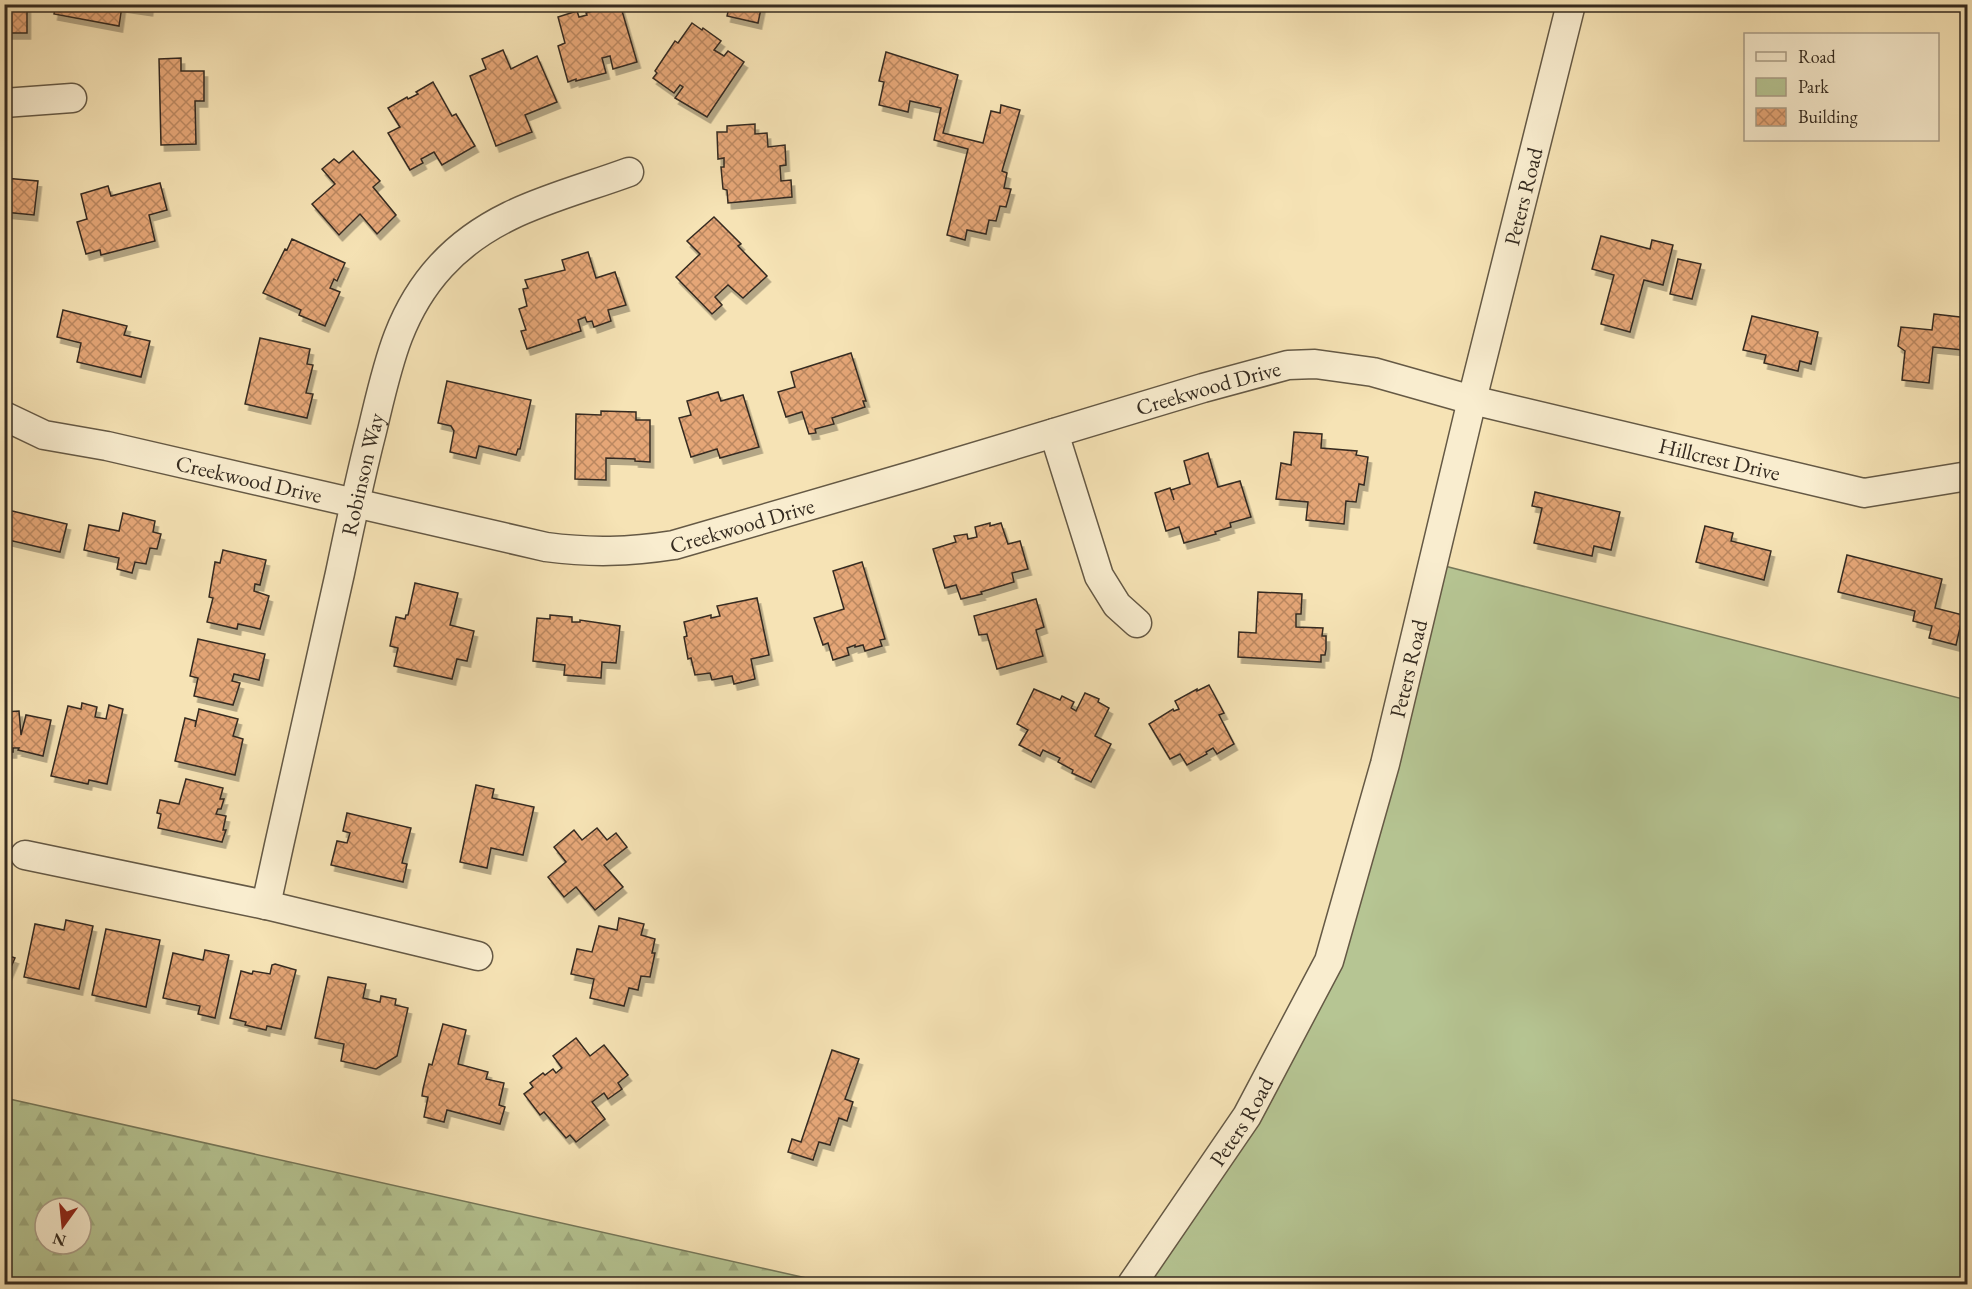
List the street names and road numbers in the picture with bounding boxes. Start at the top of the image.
street label: Peters Road [1497,143,1550,248]
street label: Creekwood Drive [1132,354,1284,422]
street label: Robinson Way [334,410,391,539]
street label: Hillcrest Drive [1656,431,1783,488]
street label: Creekwood Drive [173,448,325,510]
street label: Creekwood Drive [666,491,818,560]
street label: Peters Road [1383,616,1434,721]
street label: Peters Road [1203,1071,1281,1172]

